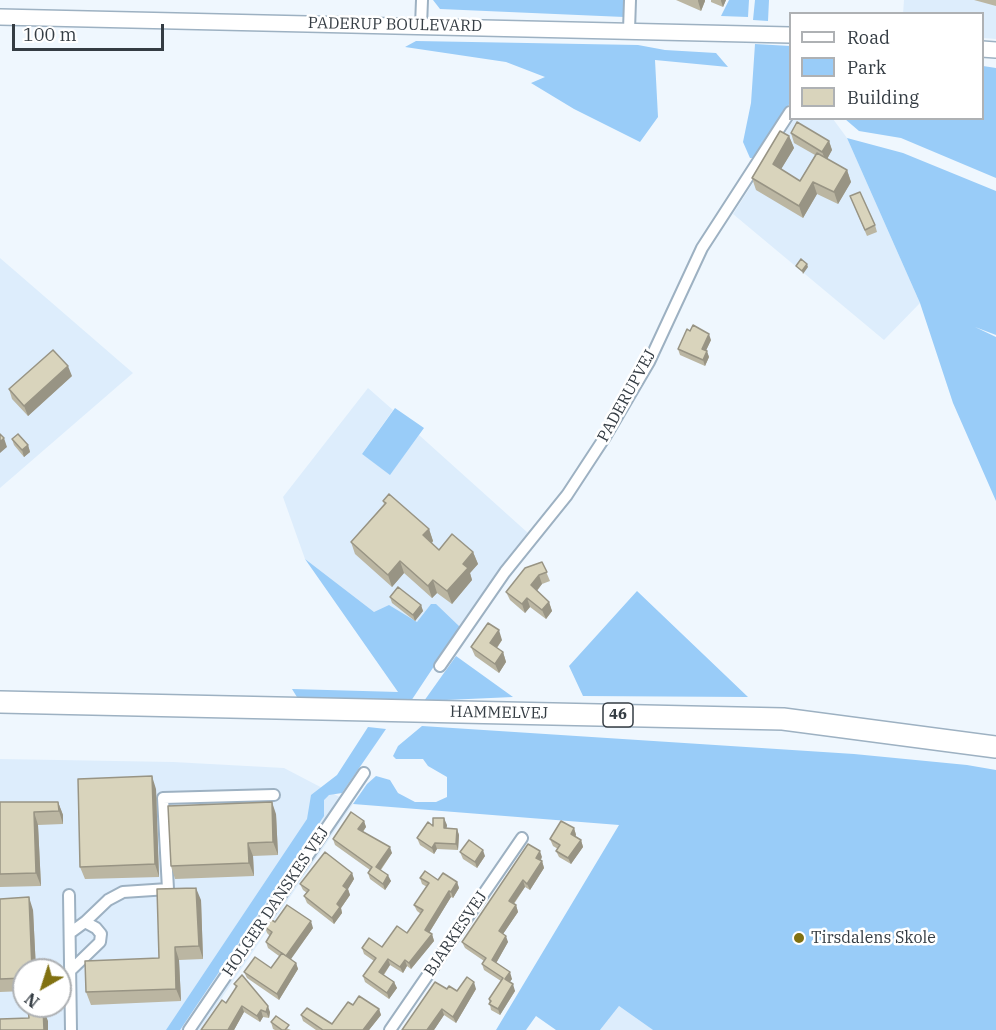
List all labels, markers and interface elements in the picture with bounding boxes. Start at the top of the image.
scale bar [15,12,166,50]
legend [789,12,984,120]
street label: PADERUP BOULEVARD [308,14,482,36]
text: 100 m [23,23,77,46]
text: Road [847,26,890,49]
text: Park [847,56,886,79]
text: Building [847,86,919,109]
street label: PADERUPVEJ [594,347,660,445]
street label: HAMMELVEJ [450,703,548,723]
road number: 46 [603,703,633,727]
street label: HOLGER DANSKES VEJ [219,824,333,980]
street label: BJARKESVEJ [421,888,491,980]
place label: Tirsdalens Skole [811,928,936,948]
marker: Tirsdalens Skole [792,931,806,945]
north arrow [12,958,72,1018]
text: N [21,989,43,1012]

